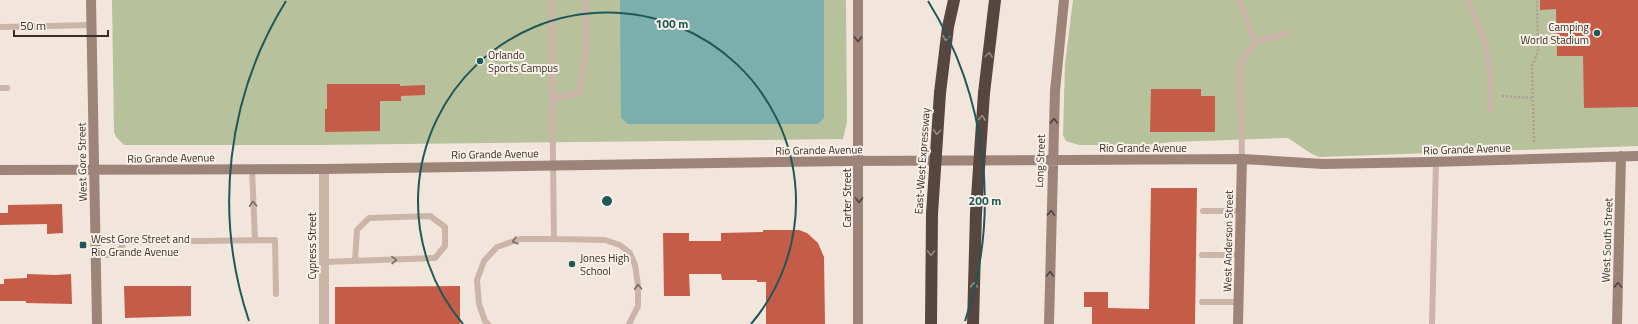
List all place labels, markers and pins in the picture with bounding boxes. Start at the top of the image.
place label: Camping World Stadium [1521,19,1589,48]
marker: Camping World Stadium [1592,28,1602,38]
place label: Orlando Sports Campus [488,47,558,76]
marker: Orlando Sports Campus [475,56,485,66]
centre of rings [600,194,614,208]
place label: West Gore Street and Rio Grande Avenue [91,231,190,260]
marker: West Gore Street and Rio Grande Avenue [78,240,88,250]
place label: Jones High School [580,250,629,279]
marker: Jones High School [567,259,577,269]

